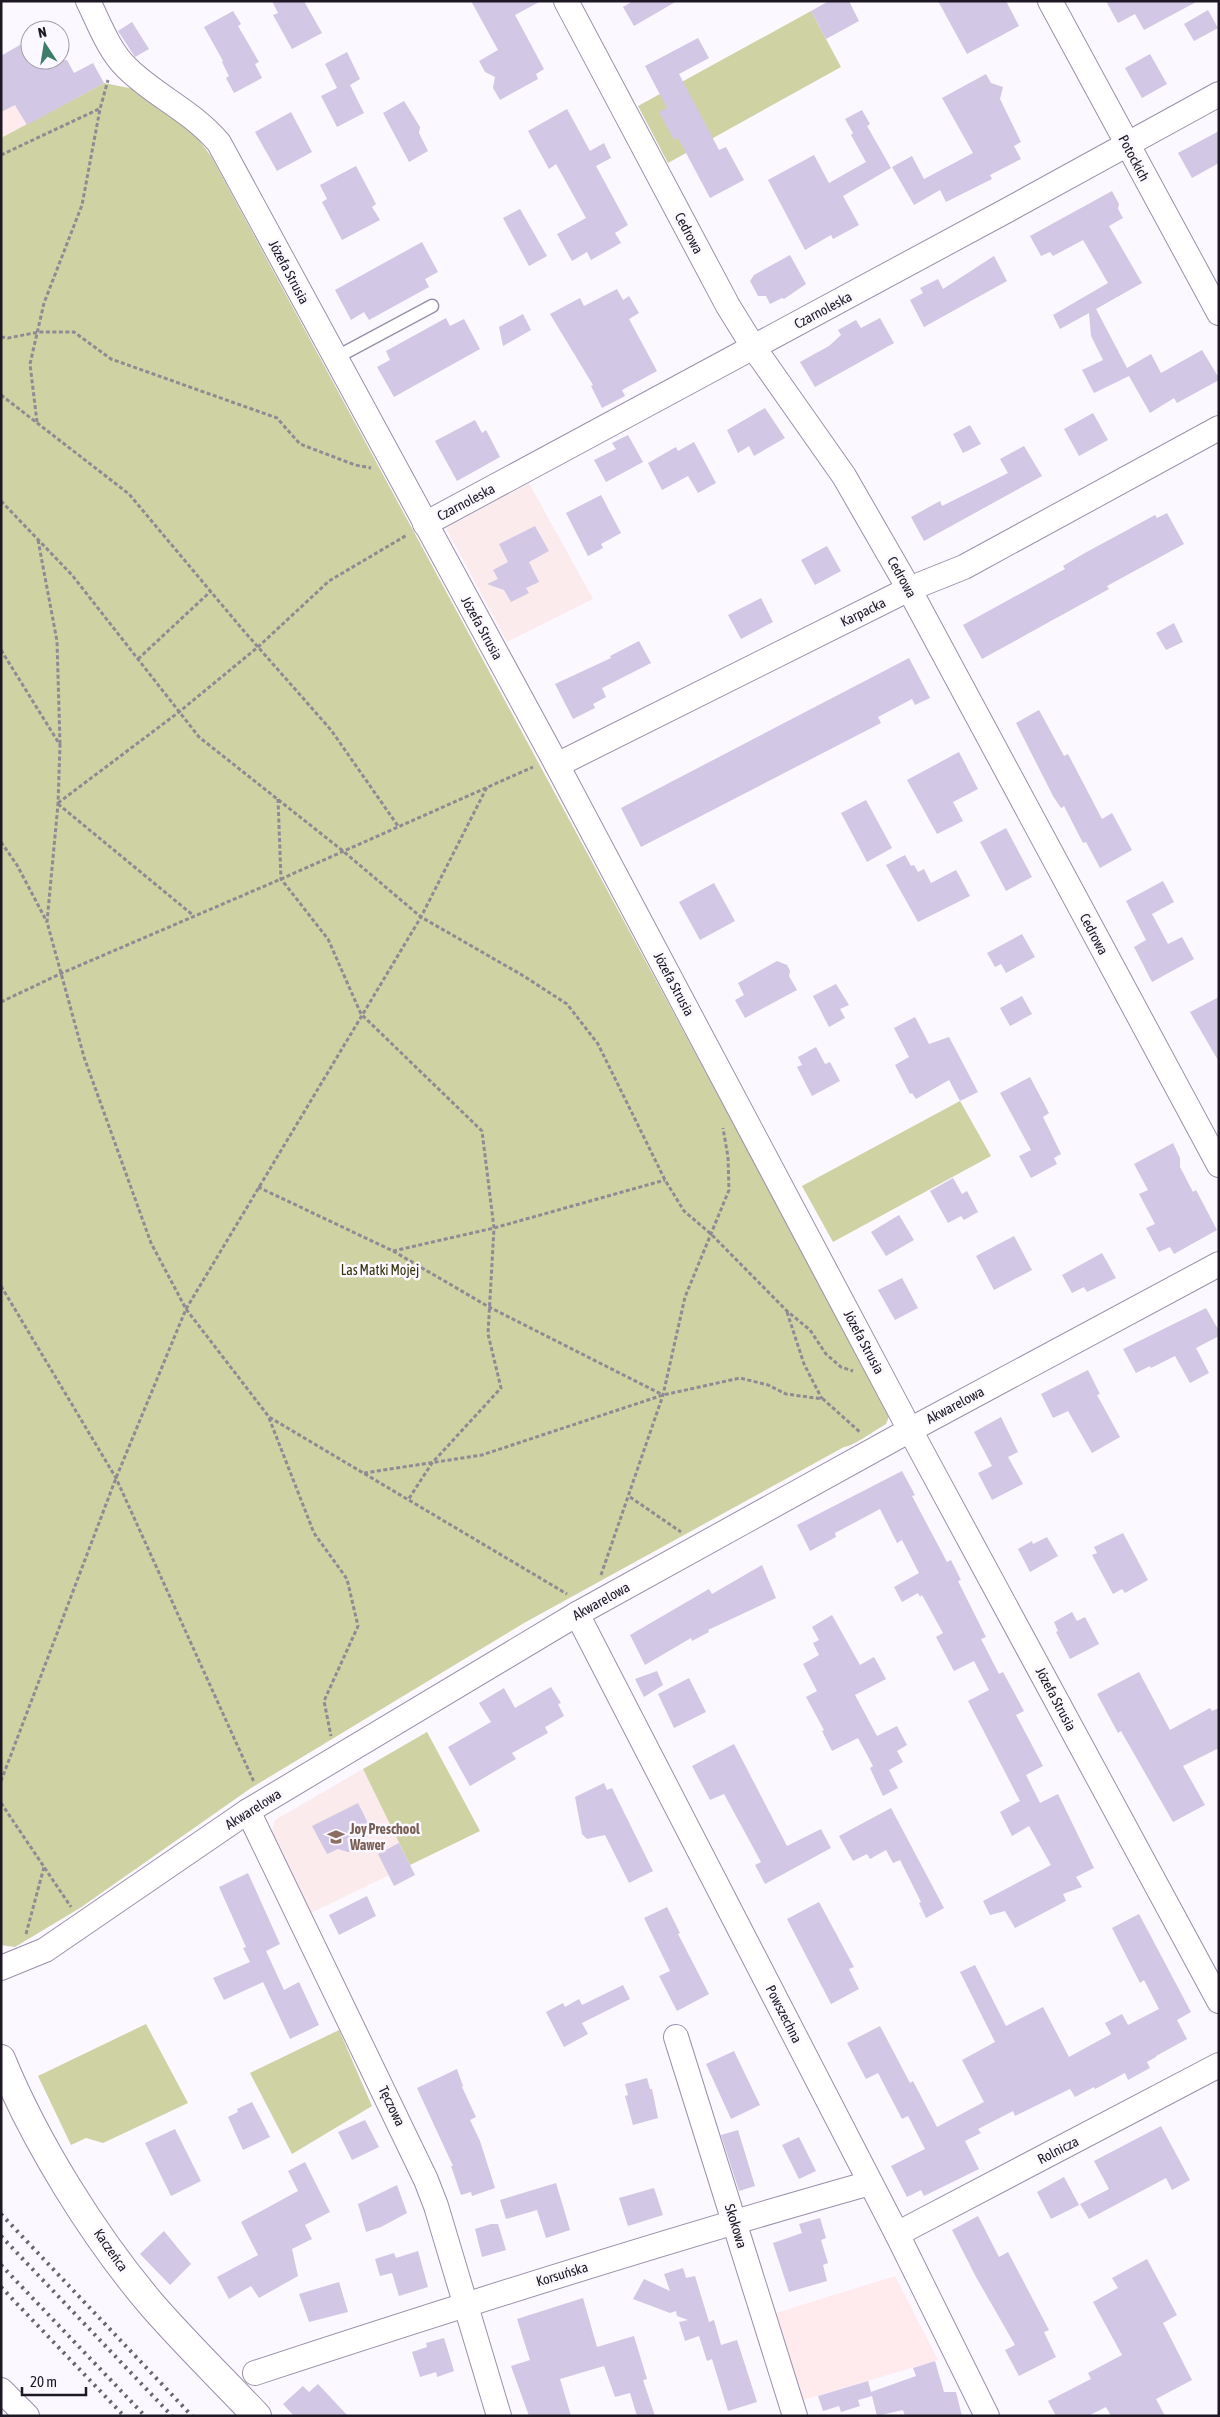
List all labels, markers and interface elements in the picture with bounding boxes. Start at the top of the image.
north arrow [20,20,70,70]
text: N [37,24,48,41]
street label: Potockich [1115,132,1153,184]
street label: Cedrowa [671,210,707,256]
street label: Józefa Strusia [266,237,312,307]
street label: Czarnoleska [791,288,855,332]
street label: Czarnoleska [434,480,498,524]
street label: Cedrowa [884,554,920,600]
street label: Józefa Strusia [458,594,506,662]
street label: Karpacka [838,594,888,630]
street label: Cedrowa [1076,911,1112,957]
street label: Józefa Strusia [651,949,697,1019]
park label: Las Matki Mojej [341,1262,419,1278]
street label: Józefa Strusia [841,1307,887,1377]
street label: Akwarelowa [923,1383,987,1427]
street label: Akwarelowa [570,1579,632,1623]
street label: Józefa Strusia [1033,1664,1079,1734]
street label: Akwarelowa [222,1786,284,1832]
place label: Joy Preschool Wawer [349,1821,420,1853]
school or university icon: Joy Preschool Wawer [326,1827,346,1847]
street label: Powszechna [763,1982,805,2046]
street label: Tęczowa [375,2083,409,2129]
street label: Rolnicza [1035,2133,1081,2167]
street label: Skokowa [722,2202,750,2250]
street label: Kaczeńca [91,2226,131,2274]
street label: Korsuńska [534,2259,590,2289]
scale bar [22,2364,86,2396]
text: 20 m [30,2373,57,2390]

